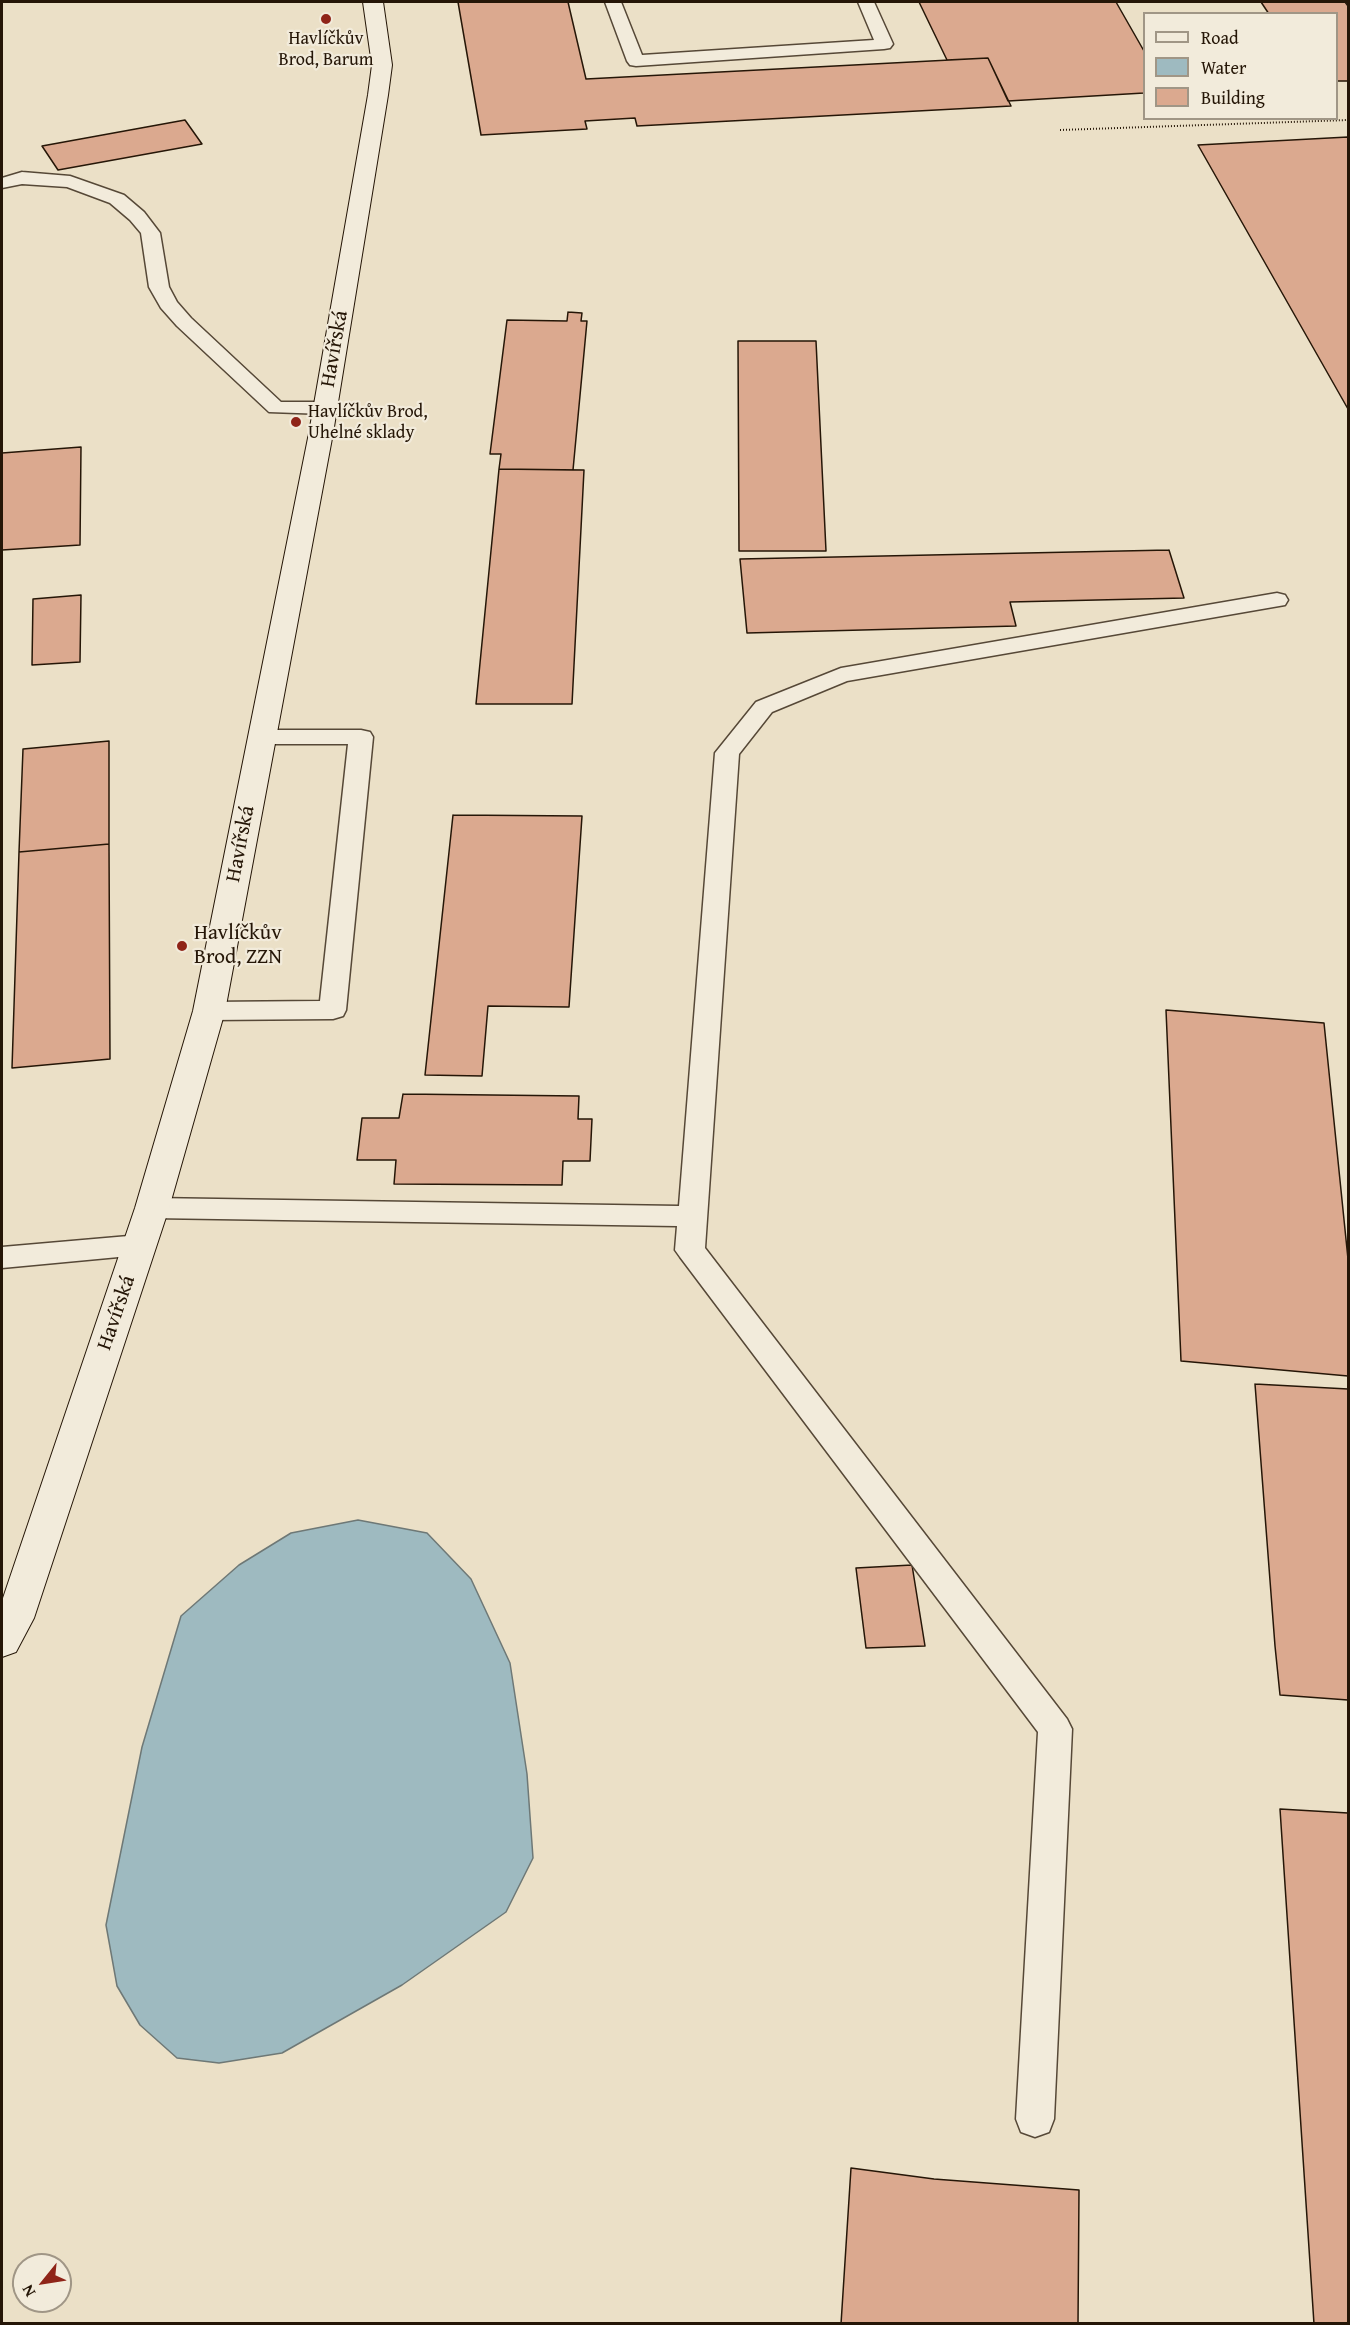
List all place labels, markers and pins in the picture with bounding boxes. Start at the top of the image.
marker: Havlíčkův Brod, Barum [319,12,333,26]
place label: Havlíčkův Brod, Barum [278,28,374,70]
place label: Havlíčkův Brod, Uhelné sklady [308,401,428,444]
marker: Havlíčkův Brod, Uhelné sklady [289,415,303,429]
place label: Havlíčkův Brod, ZZN [194,921,282,971]
marker: Havlíčkův Brod, ZZN [175,939,189,953]

